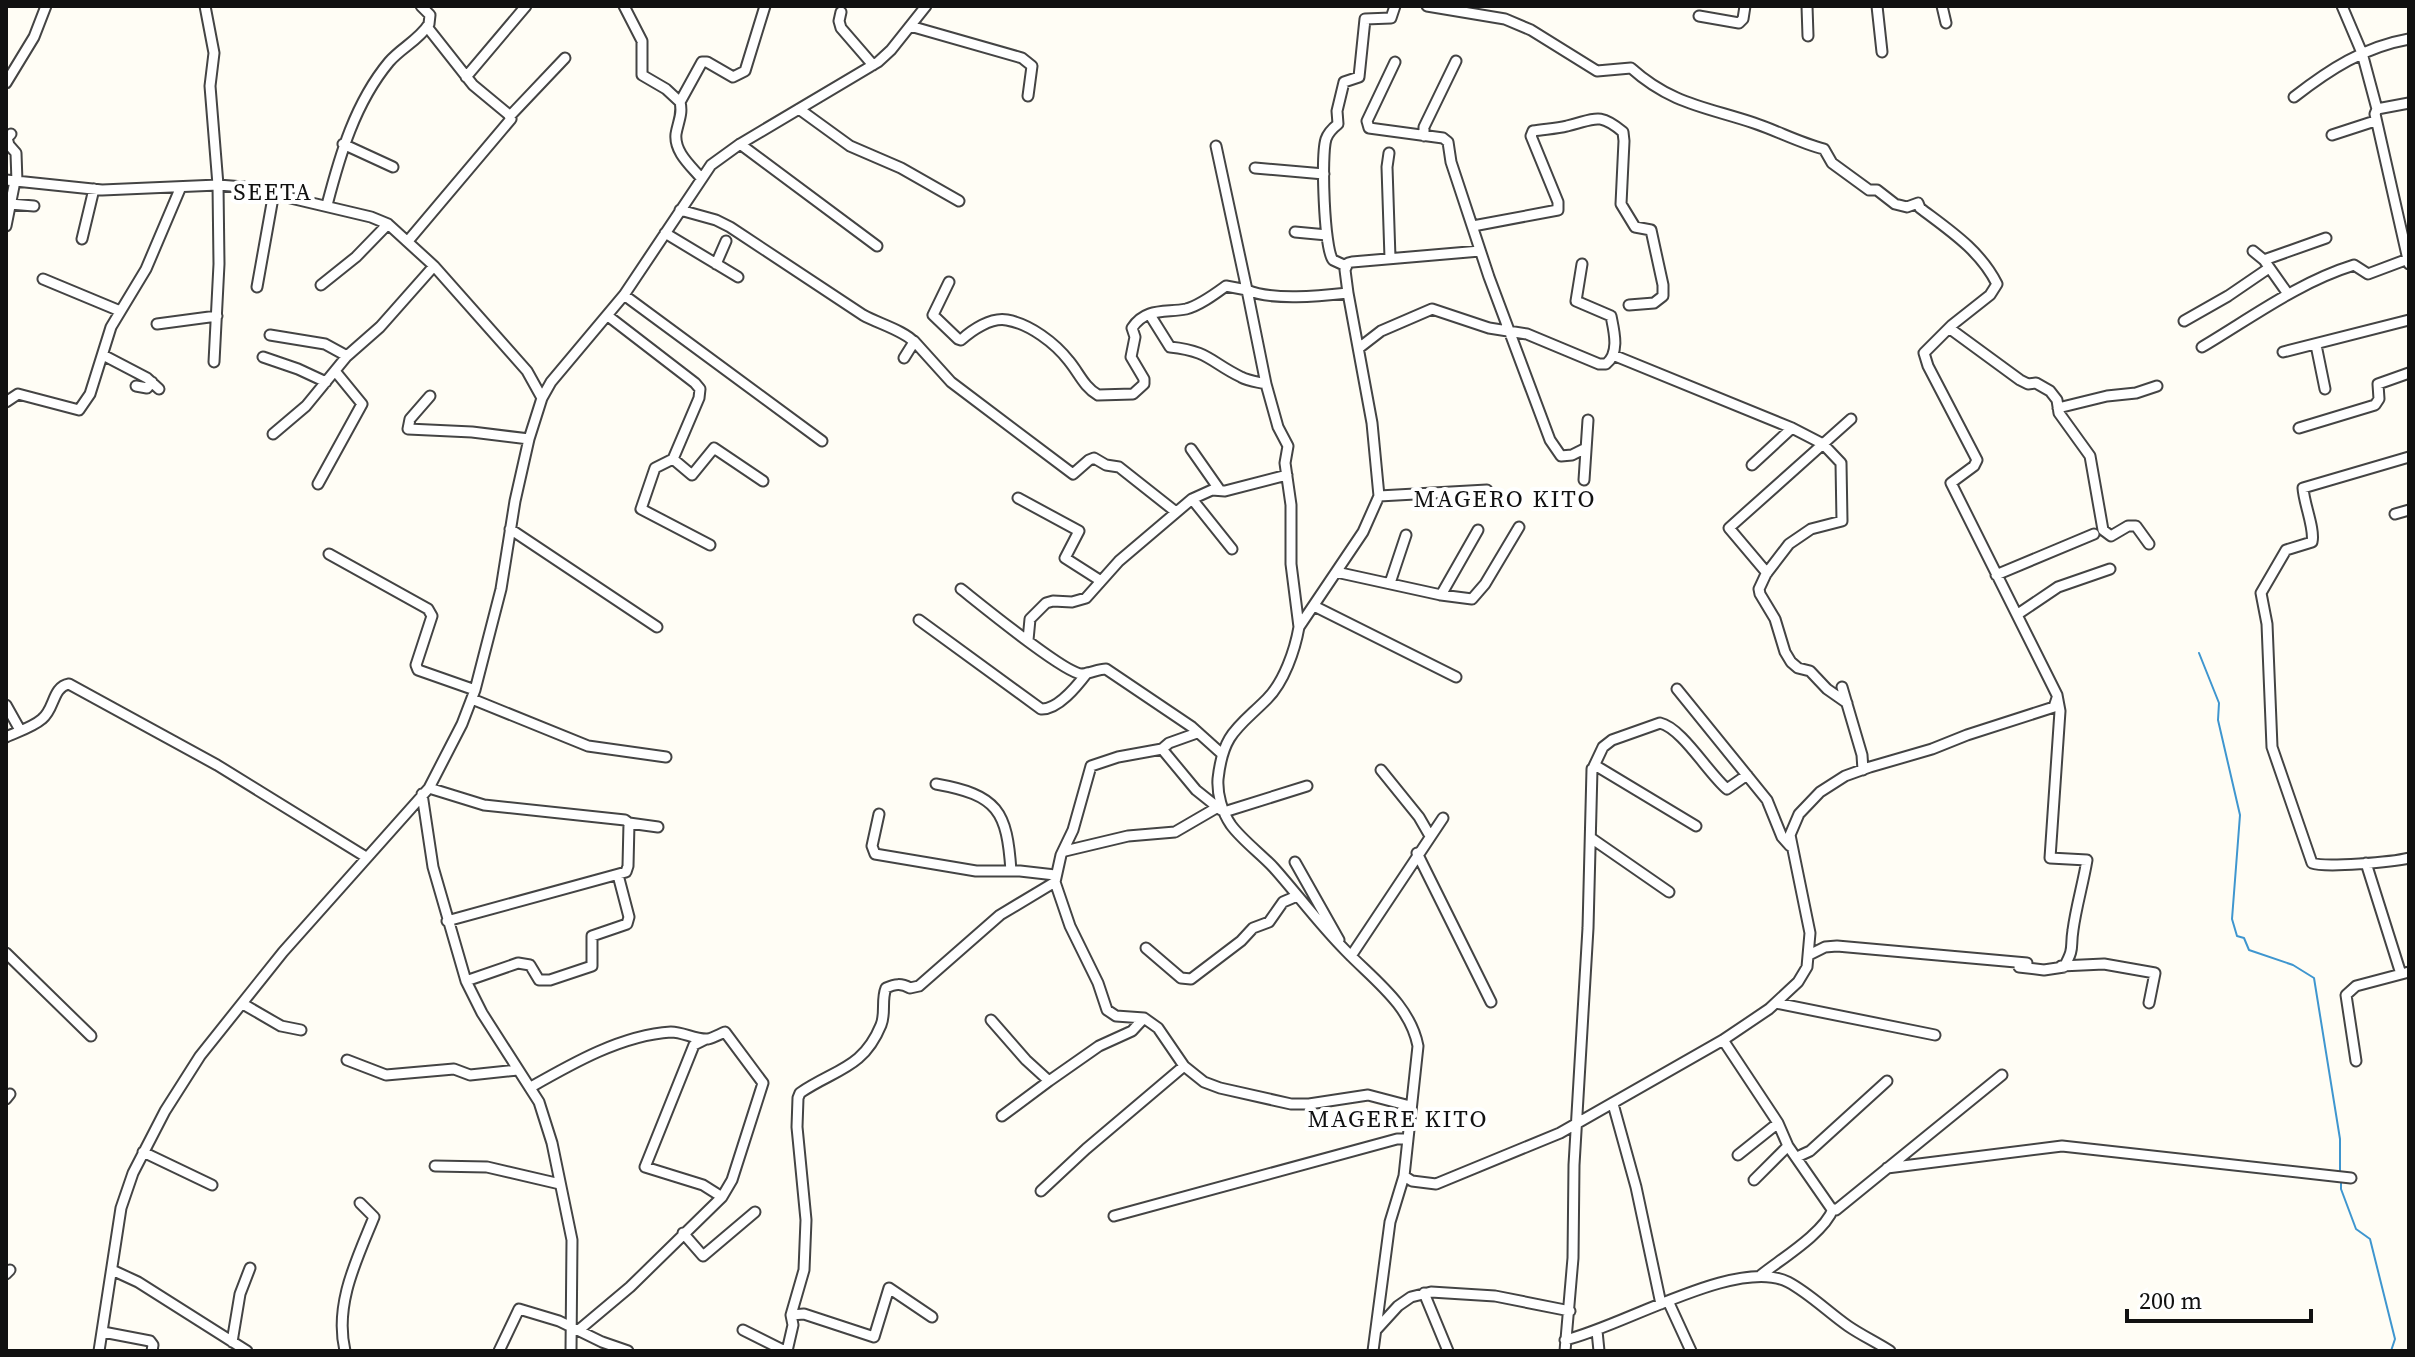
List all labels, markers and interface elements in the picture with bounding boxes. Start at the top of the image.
district label: SEETA [233,175,313,208]
district label: MAGERO KITO [1413,482,1597,515]
district label: MAGERE KITO [1307,1102,1489,1135]
scale bar [2127,1273,2311,1323]
text: 200 m [2139,1284,2202,1317]

